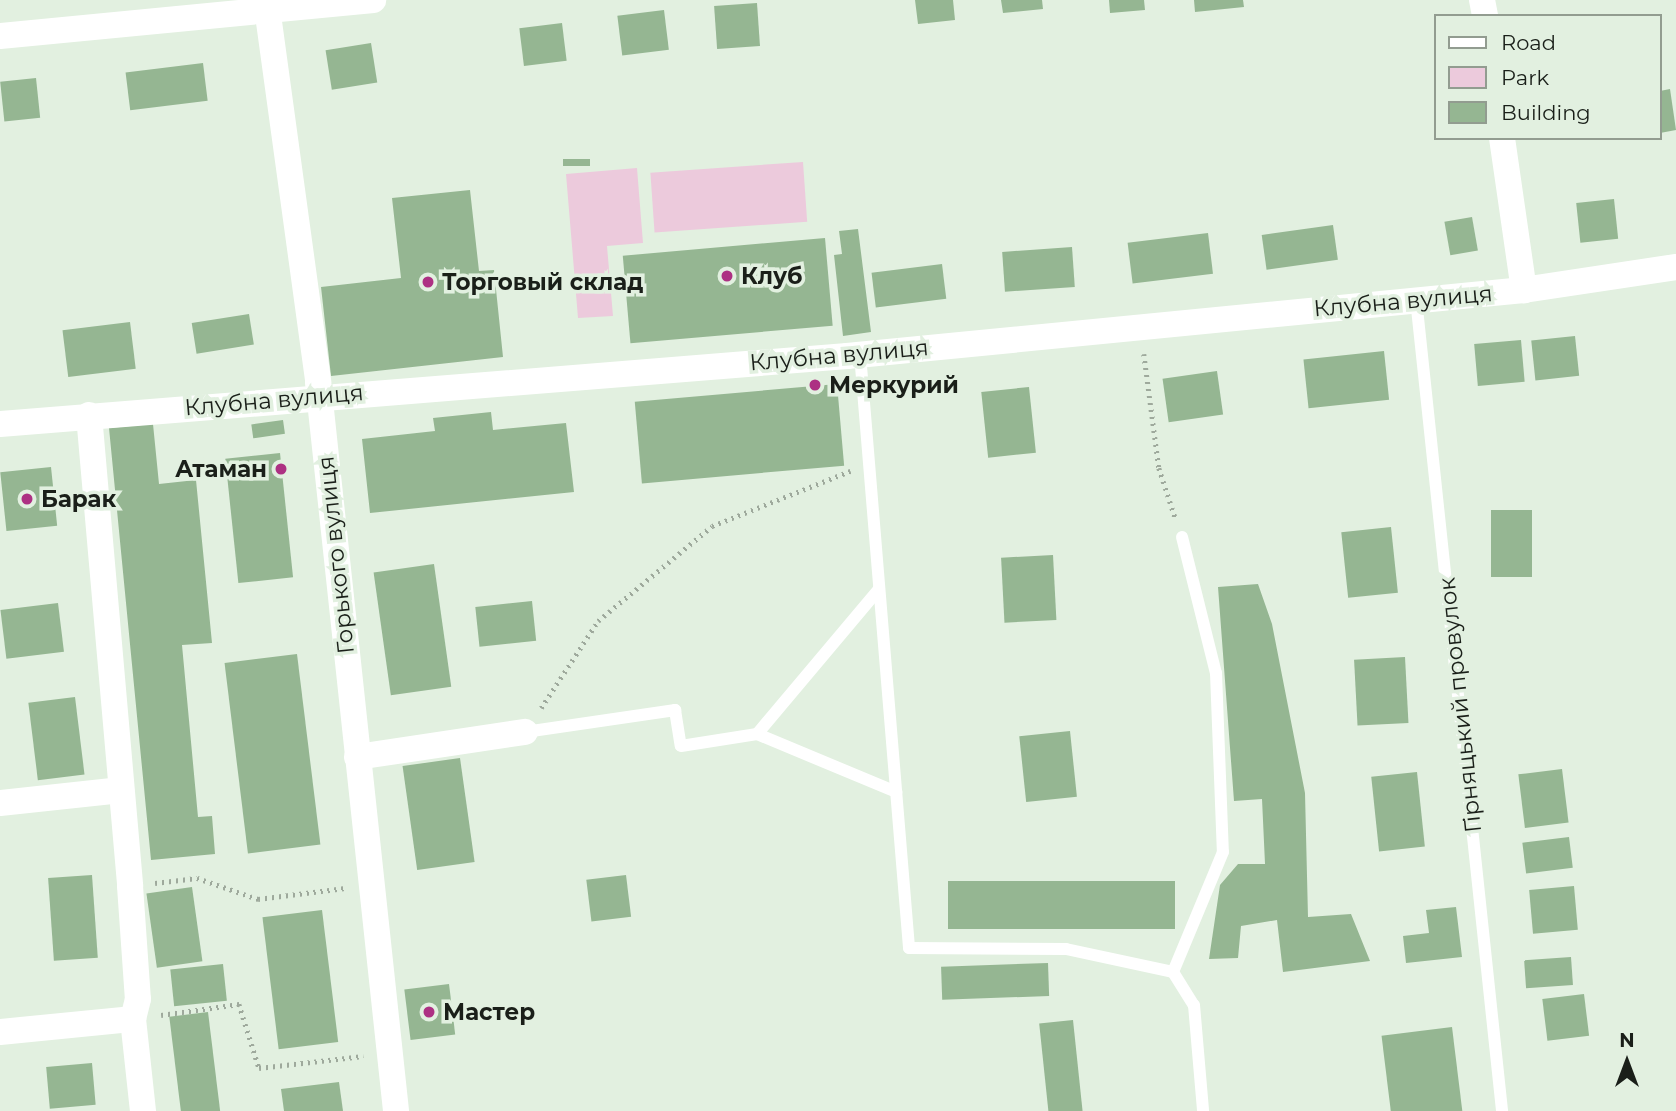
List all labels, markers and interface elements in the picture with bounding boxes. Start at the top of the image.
legend [1434,14,1662,140]
text: Road [1501,30,1556,55]
text: Park [1501,65,1549,90]
text: Building [1501,100,1591,125]
place label: Клуб [741,262,803,290]
place label: Торговый склад [442,268,643,296]
marker: Клуб [719,268,735,284]
marker: Торговый склад [420,274,436,290]
street label: Клубна вулиця [1312,279,1494,323]
street label: Клубна вулиця [748,333,930,377]
place label: Меркурий [829,371,959,399]
marker: Меркурий [807,377,823,393]
street label: Клубна вулиця [183,378,365,422]
place label: Атаман [175,455,267,483]
street label: Горького вулиця [312,455,360,655]
marker: Атаман [273,461,289,477]
place label: Барак [41,485,116,513]
marker: Барак [19,491,35,507]
street label: Гірняцький провулок [1433,576,1487,834]
place label: Мастер [443,998,535,1026]
marker: Мастер [421,1004,437,1020]
north arrow [1592,1027,1662,1097]
text: N [1619,1029,1635,1052]

